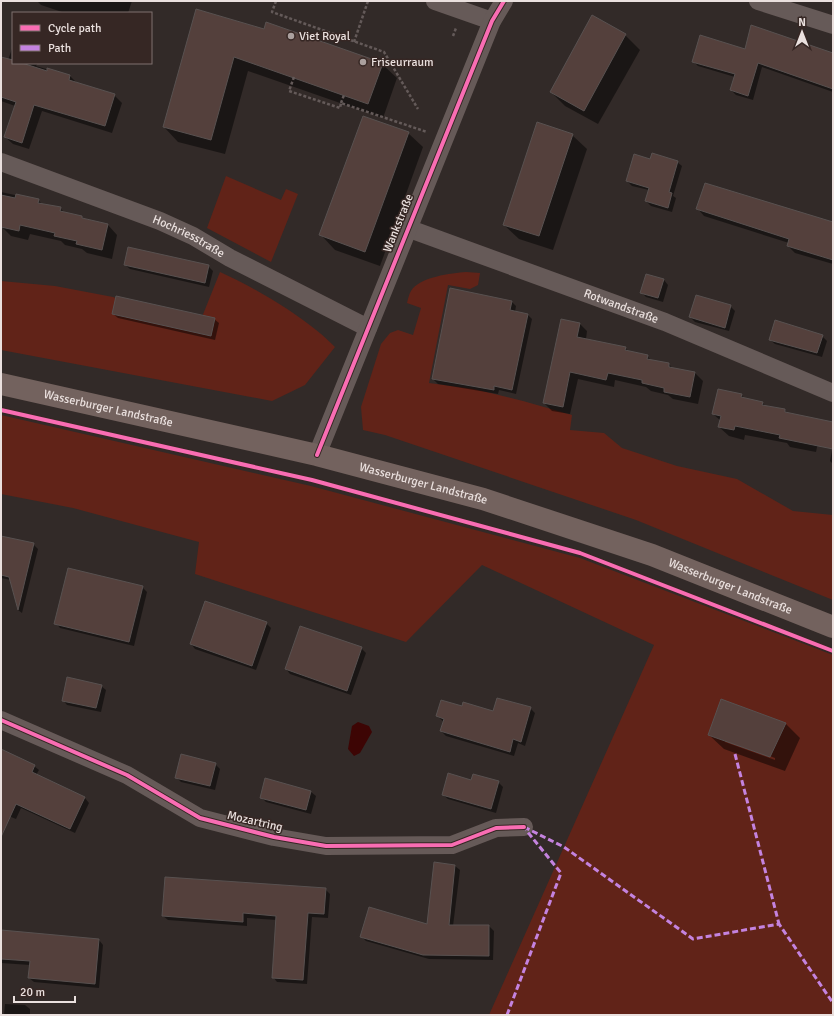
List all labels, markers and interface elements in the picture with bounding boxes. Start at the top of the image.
legend [12,12,152,64]
north arrow [782,12,822,52]
text: N [798,16,806,29]
text: Cycle path [48,21,101,36]
place label: Viet Royal [299,29,351,44]
marker: Viet Royal [286,31,296,41]
text: Path [48,41,71,56]
place label: Friseurraum [371,55,434,70]
marker: Friseurraum [358,57,368,67]
street label: Wankstraße [380,192,417,255]
street label: Hochriesstraße [150,212,227,261]
street label: Rotwandstraße [582,286,661,327]
street label: Wasserburger Landstraße [42,387,174,430]
street label: Wasserburger Landstraße [358,460,489,508]
street label: Wasserburger Landstraße [666,555,794,618]
street label: Mozartring [226,808,284,835]
scale bar [14,978,75,1004]
text: 20 m [20,985,45,1000]

